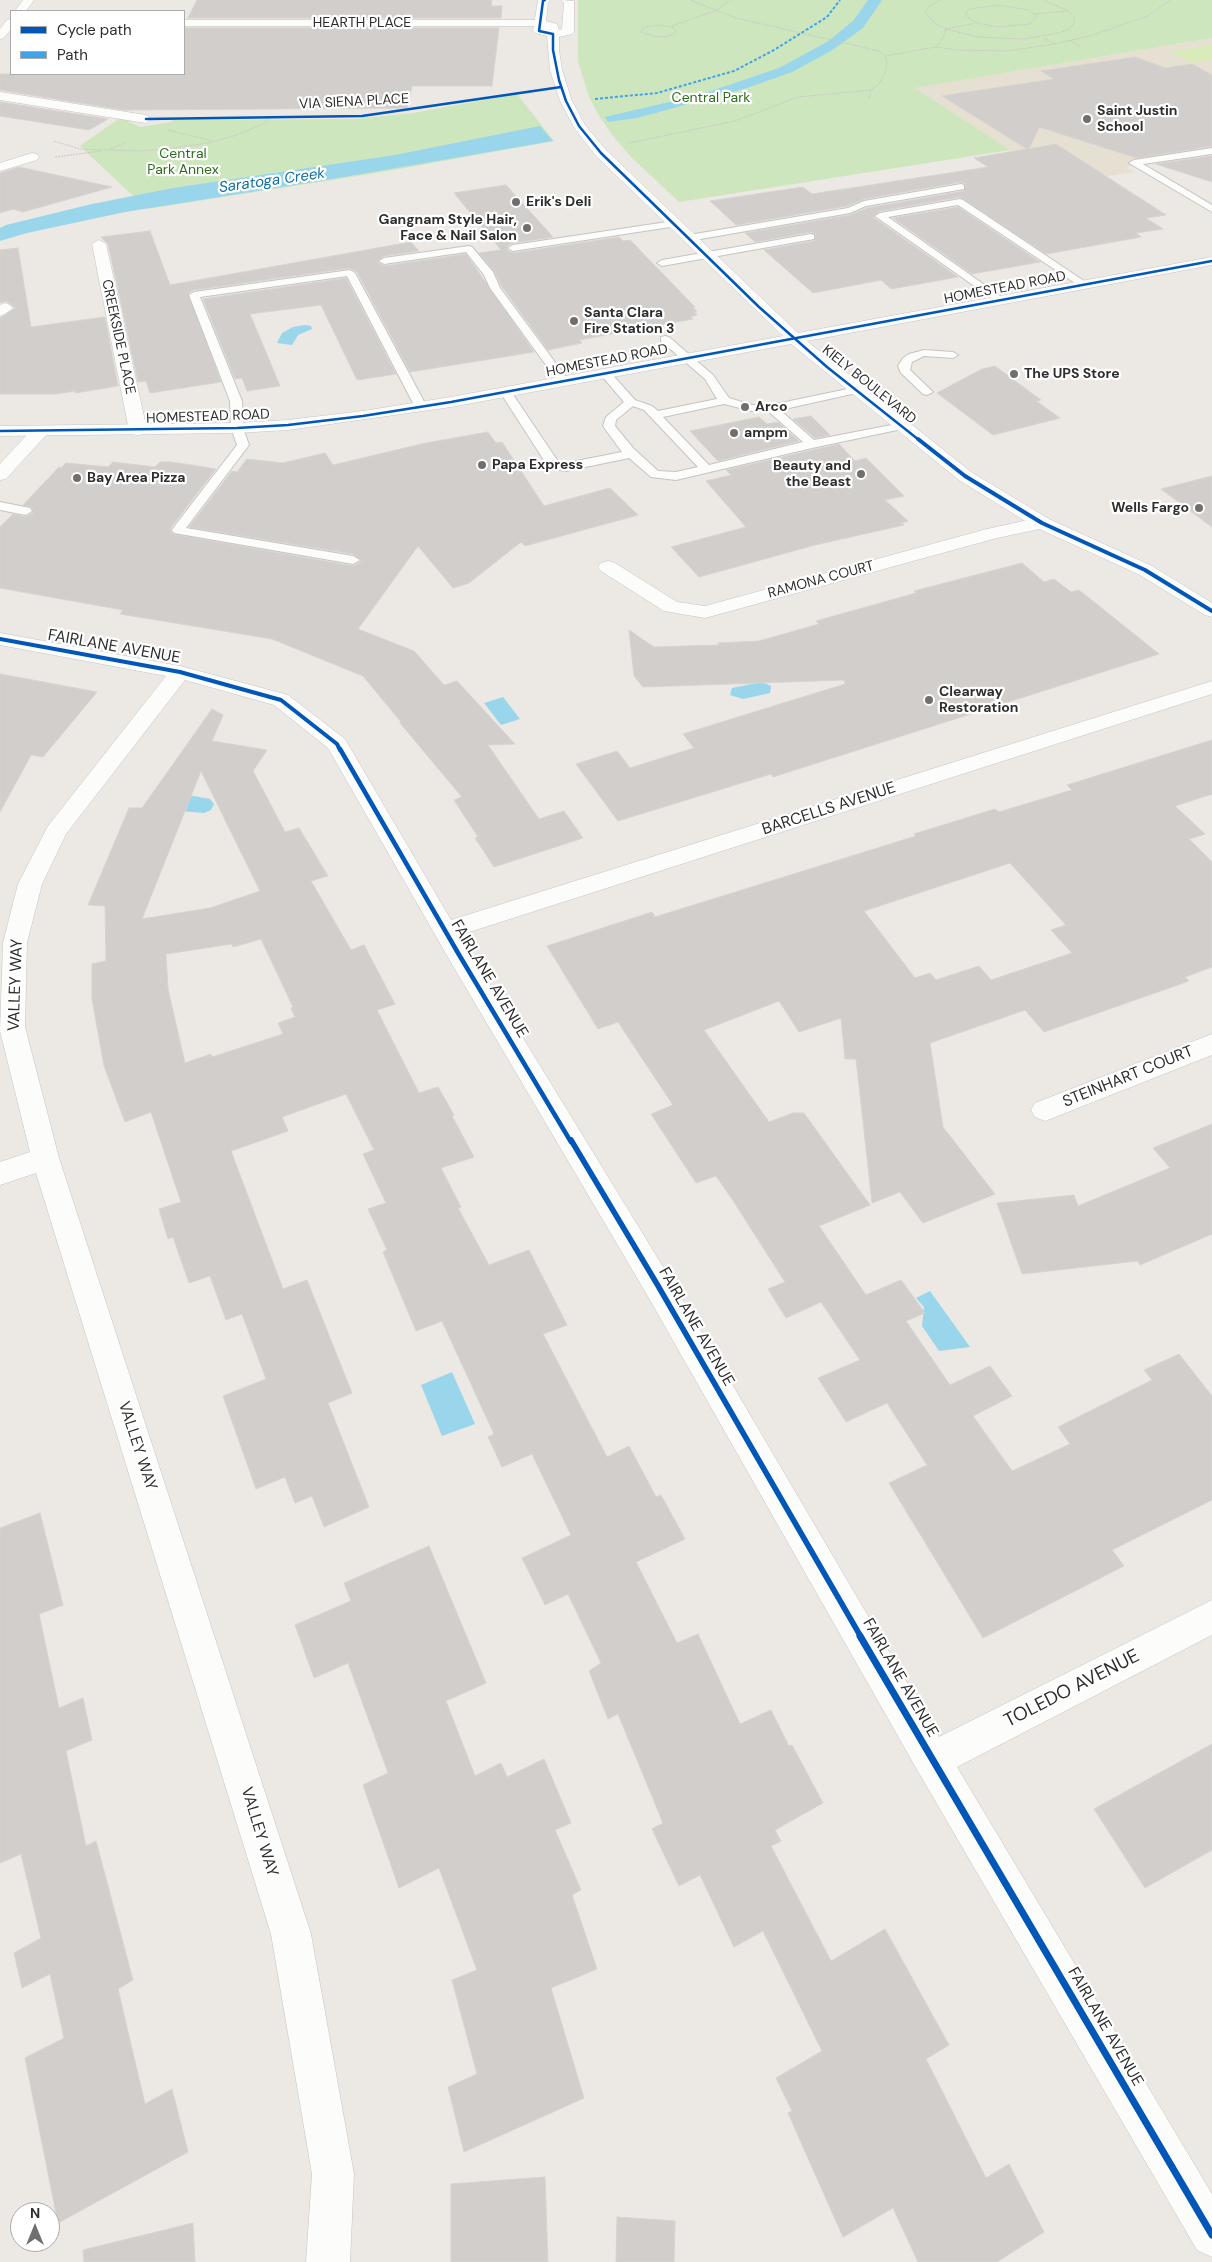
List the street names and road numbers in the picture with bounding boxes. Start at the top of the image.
street label: HEARTH PLACE [313,15,411,31]
street label: VIA SIENA PLACE [299,91,409,113]
street label: HOMESTEAD ROAD [943,268,1067,308]
street label: CREEKSIDE PLACE [98,278,138,396]
street label: HOMESTEAD ROAD [545,341,669,381]
street label: KIELY BOULEVARD [819,342,919,428]
street label: HOMESTEAD ROAD [146,406,270,428]
street label: RAMONA COURT [766,558,876,602]
street label: FAIRLANE AVENUE [46,626,182,668]
street label: BARCELLS AVENUE [760,778,898,840]
street label: FAIRLANE AVENUE [446,917,532,1041]
street label: VALLEY WAY [5,939,27,1031]
street label: STEINHART COURT [1060,1042,1196,1112]
street label: FAIRLANE AVENUE [654,1264,738,1390]
street label: VALLEY WAY [114,1399,160,1493]
street label: FAIRLANE AVENUE [858,1615,942,1741]
street label: TOLEDO AVENUE [1001,1645,1143,1733]
street label: VALLEY WAY [236,1785,282,1879]
street label: FAIRLANE AVENUE [1063,1964,1147,2090]

